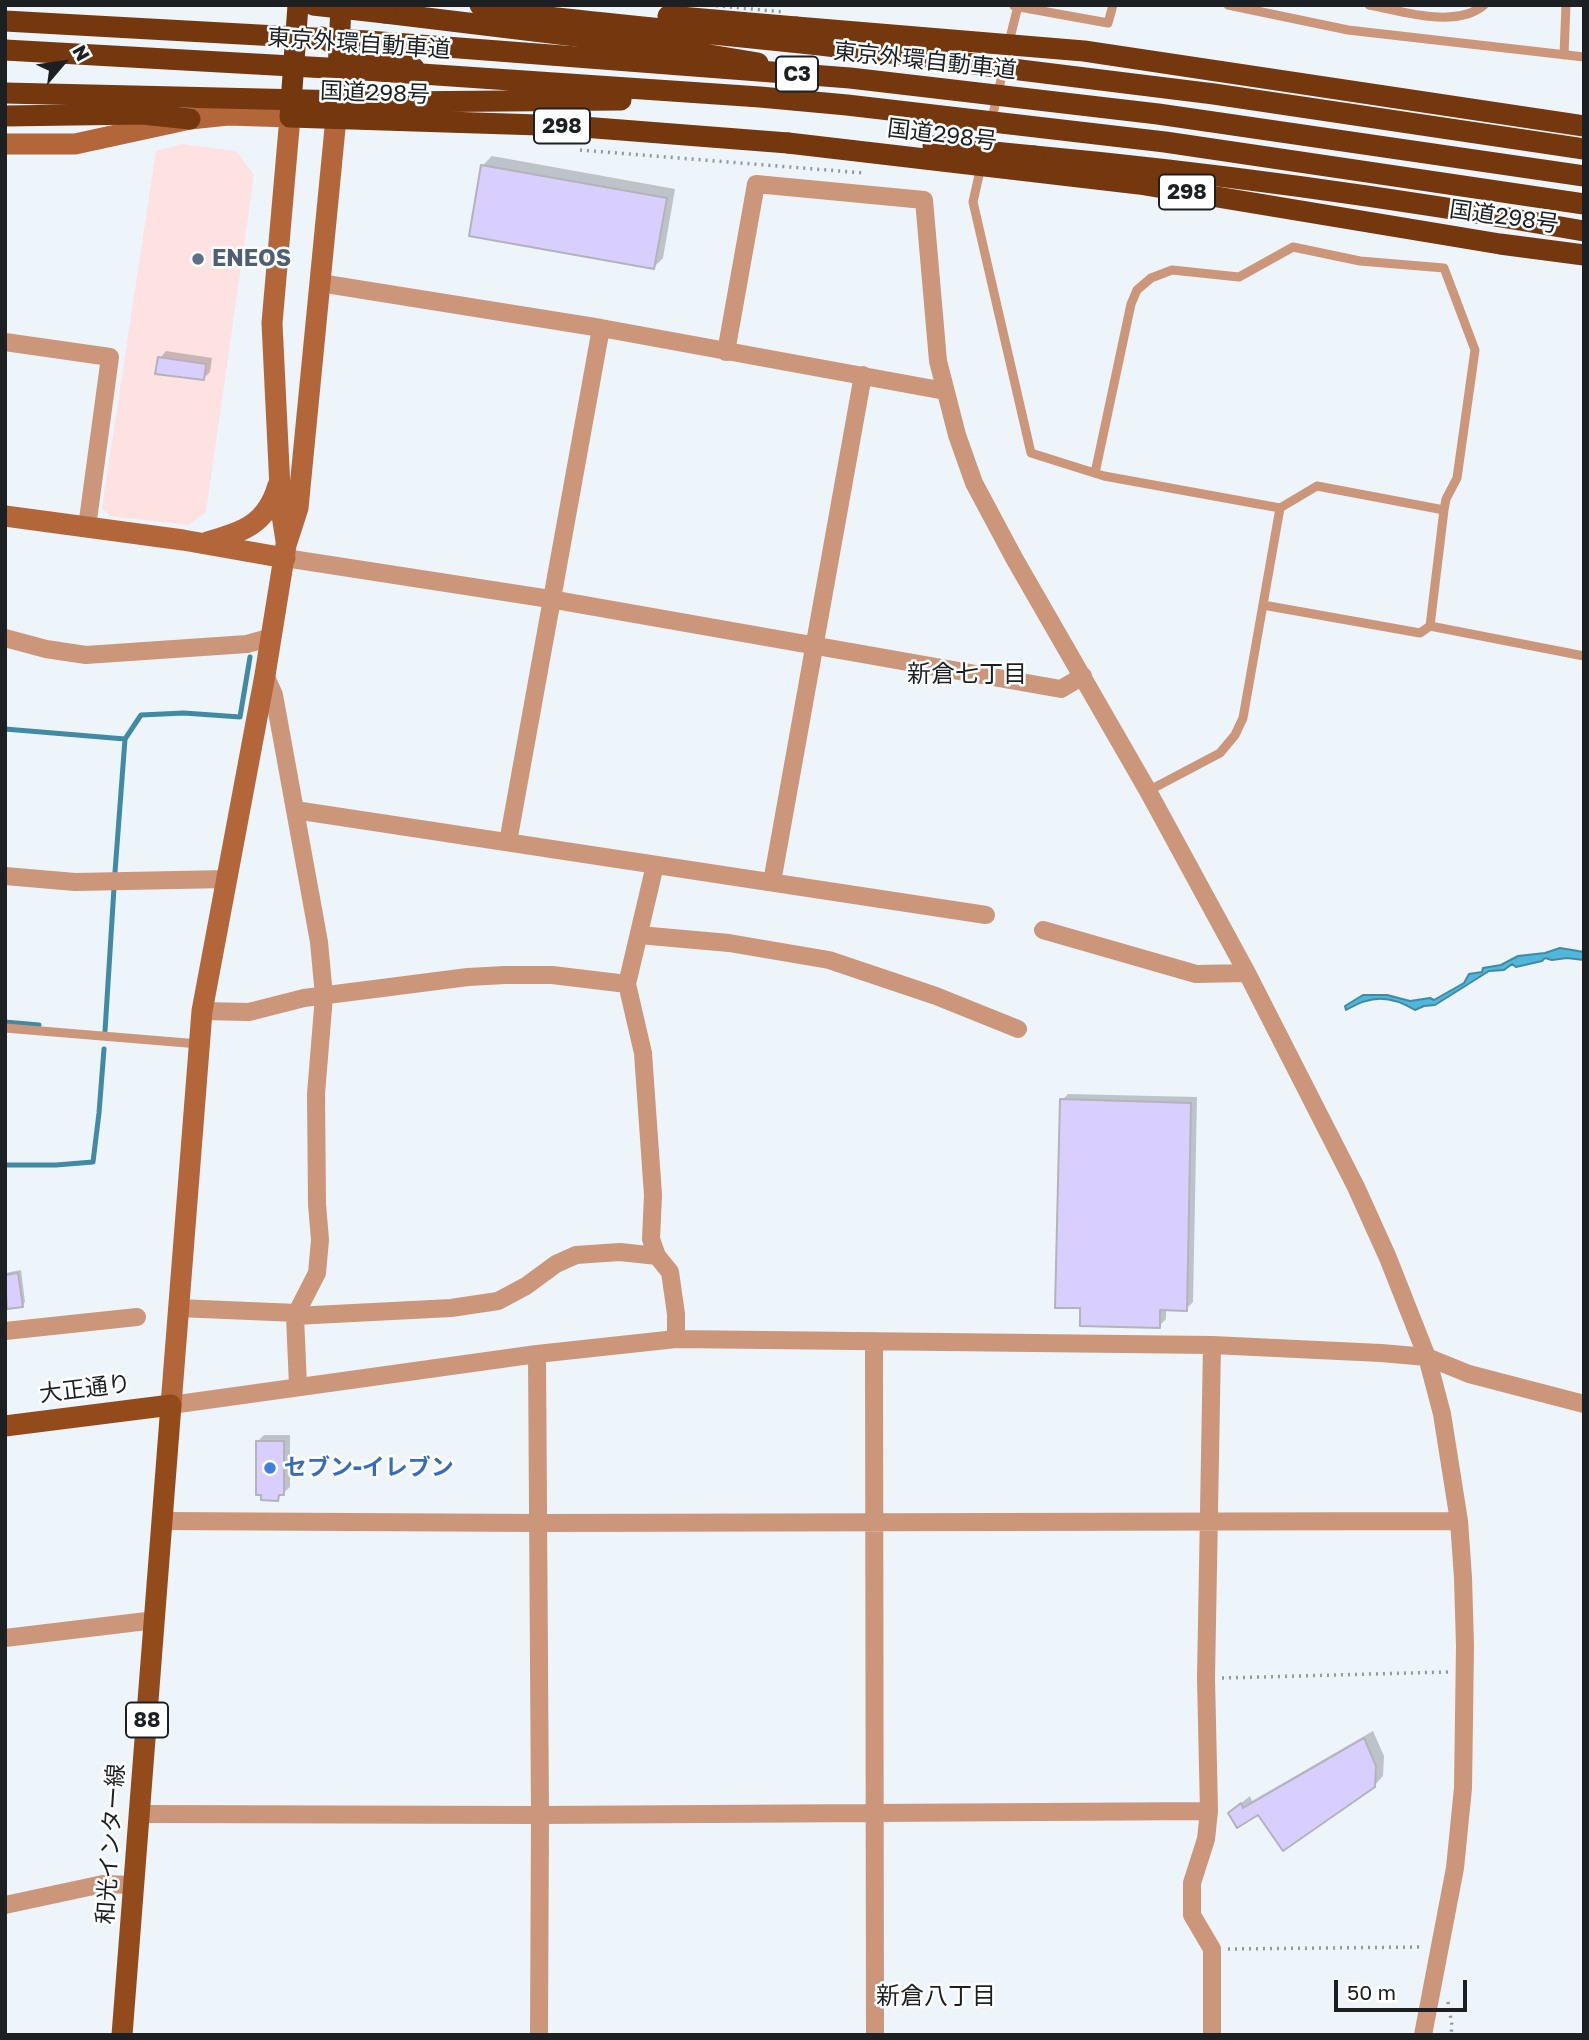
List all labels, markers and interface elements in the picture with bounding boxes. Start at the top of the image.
street label: 東京外環自動車道 [266,24,452,64]
north arrow [28,28,98,98]
street label: 東京外環自動車道 [832,38,1018,84]
text: N [68,41,95,64]
road number: C3 [776,56,818,92]
street label: 国道298号 [319,77,431,109]
road number: 298 [534,108,590,144]
street label: 国道298号 [886,115,998,155]
road number: 298 [1159,174,1215,210]
street label: 国道298号 [1447,196,1561,238]
place label: ENEOS [212,245,291,273]
marker: ENEOS [190,251,206,267]
district label: 新倉七丁目 [907,660,1027,688]
street label: 大正通り [38,1370,132,1408]
place label: セブン-イレブン [284,1454,454,1482]
marker: セブン-イレブン [262,1460,278,1476]
road number: 88 [126,1702,168,1738]
street label: 和光インター線 [92,1763,130,1925]
scale bar [1337,1966,1470,2010]
text: 50 m [1347,1979,1396,2005]
district label: 新倉八丁目 [876,1982,996,2010]

